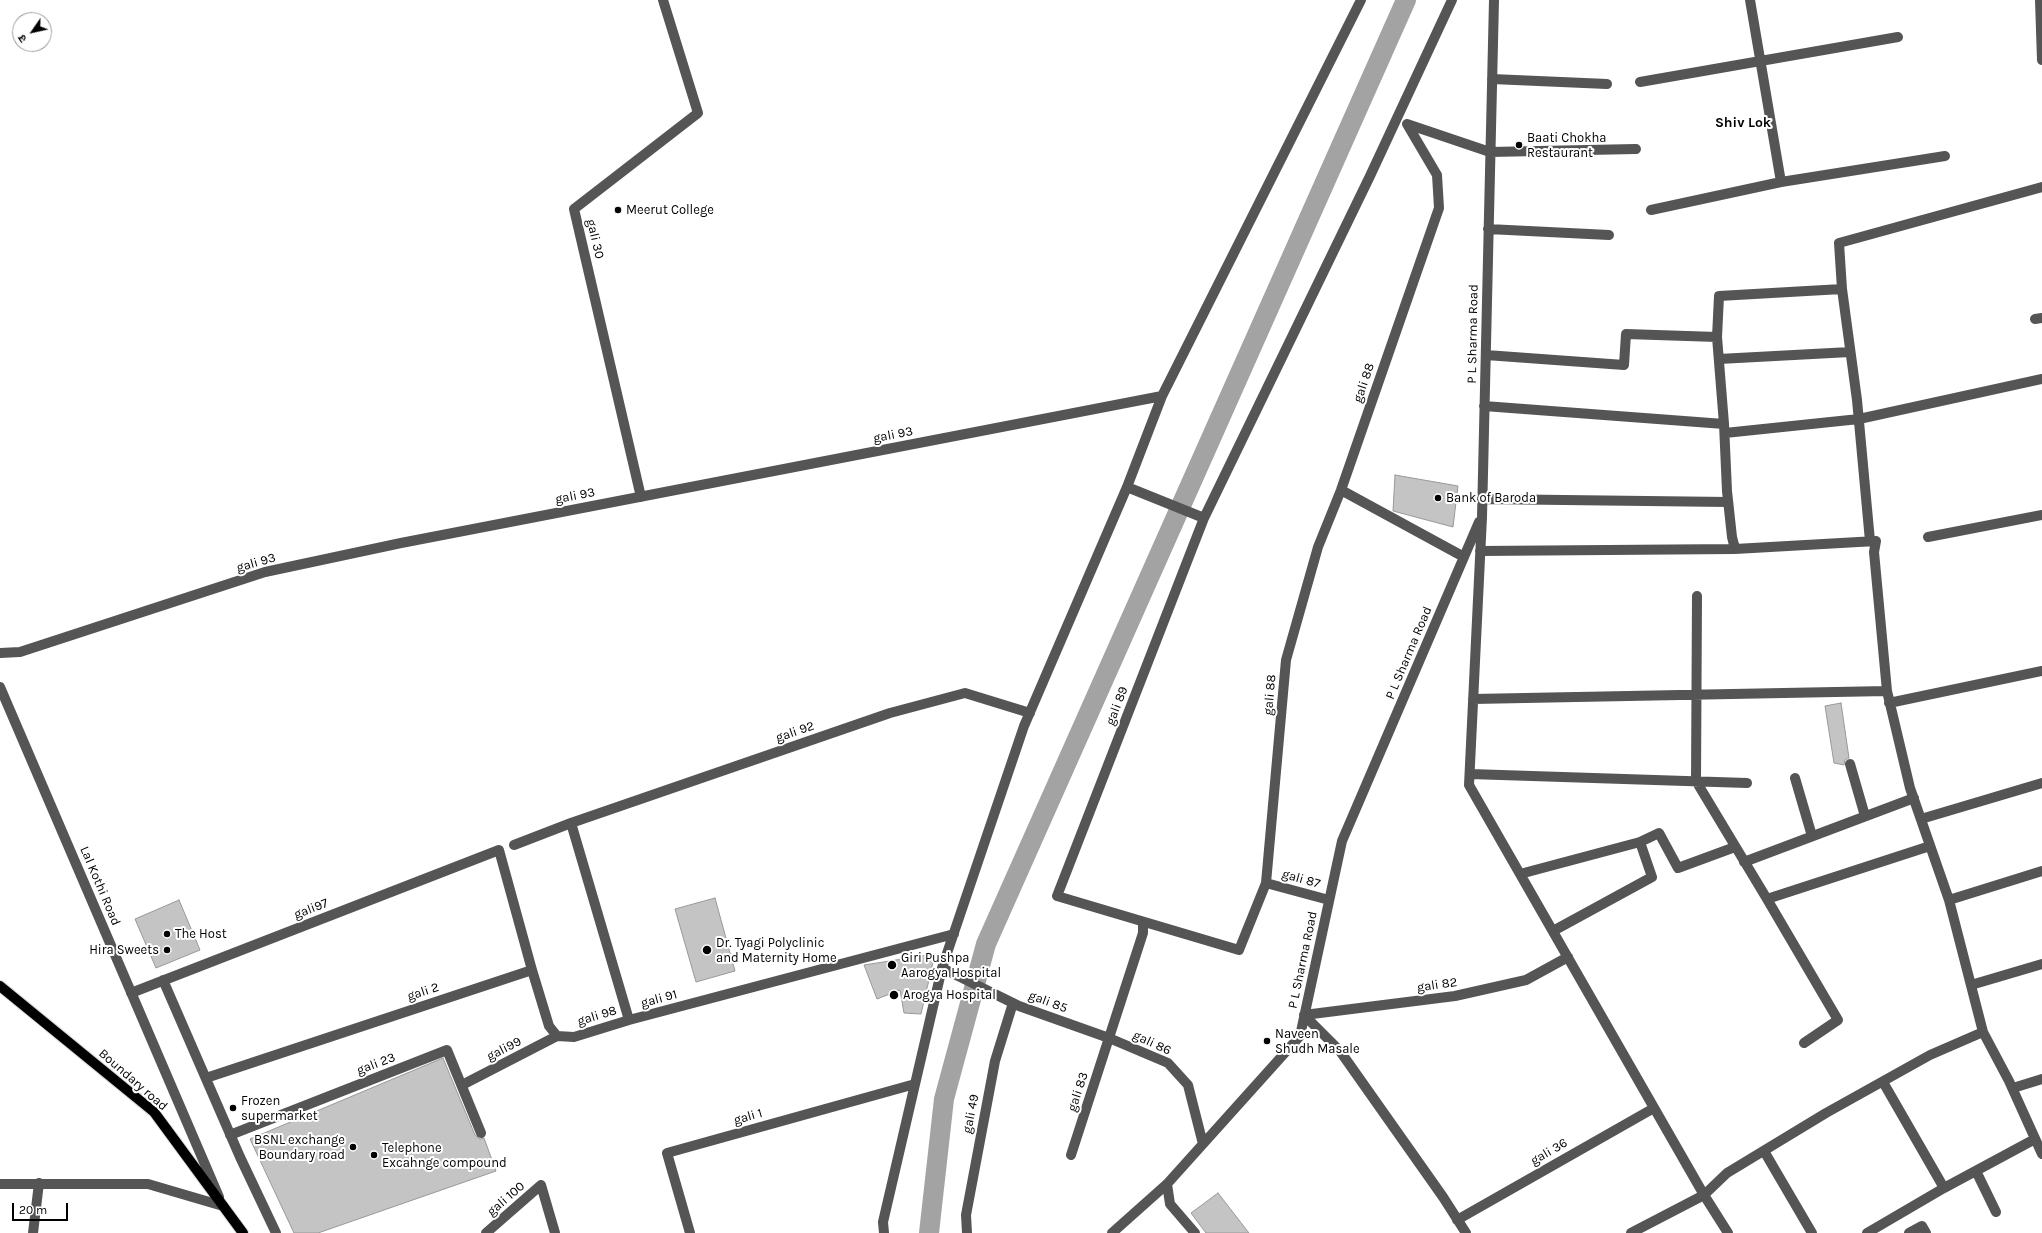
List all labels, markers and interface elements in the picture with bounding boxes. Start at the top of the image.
north arrow [12,12,52,52]
text: उ [15,32,30,45]
district label: Shiv Lok [1715,115,1771,131]
place label: Baati Chokha Restaurant [1527,130,1606,161]
marker: Baati Chokha Restaurant [1514,140,1524,150]
place label: Meerut College [626,202,714,218]
marker: Meerut College [613,205,623,215]
street label: gali 30 [583,218,607,260]
street label: P L Sharma Road [1464,284,1482,384]
street label: gali 88 [1350,361,1378,405]
street label: gali 93 [872,423,914,447]
street label: gali 93 [554,484,596,508]
place label: Bank of Baroda [1446,490,1536,506]
marker: Bank of Baroda [1433,493,1443,503]
street label: gali 93 [234,550,278,576]
street label: P L Sharma Road [1382,604,1436,702]
street label: gali 88 [1260,674,1280,716]
street label: gali 89 [1102,684,1132,728]
street label: gali 92 [773,718,817,746]
street label: Lal Kothi Road [76,844,124,928]
street label: gali 87 [1280,866,1322,892]
street label: gali97 [292,895,330,923]
street label: P L Sharma Road [1285,910,1321,1010]
place label: The Host [175,926,227,942]
marker: The Host [162,929,172,939]
place label: Dr. Tyagi Polyclinic and Maternity Home [716,935,837,966]
place label: Hira Sweets [89,942,159,958]
marker: Dr. Tyagi Polyclinic and Maternity Home [701,944,713,956]
marker: Hira Sweets [162,945,172,955]
place label: Giri Pushpa Aarogya Hospital [901,950,1001,981]
marker: Giri Pushpa Aarogya Hospital [886,959,898,971]
street label: gali 82 [1416,974,1458,996]
street label: gali 2 [405,980,441,1004]
street label: gali 91 [639,987,679,1011]
place label: Arogya Hospital [903,987,996,1003]
street label: gali 85 [1026,988,1070,1016]
marker: Arogya Hospital [888,989,900,1001]
street label: gali 98 [575,1003,619,1029]
place label: Naveen Shudh Masale [1275,1026,1360,1057]
street label: gali 86 [1130,1027,1174,1059]
street label: gali99 [484,1034,524,1064]
marker: Naveen Shudh Masale [1262,1036,1272,1046]
street label: Boundary road [95,1046,171,1114]
street label: gali 23 [354,1049,398,1079]
street label: gali 83 [1064,1070,1092,1114]
place label: Frozen supermarket [241,1093,318,1124]
street label: gali 49 [960,1093,982,1135]
marker: Frozen supermarket [228,1103,238,1113]
street label: gali 1 [732,1105,764,1129]
place label: BSNL exchange Boundary road [254,1132,345,1163]
street label: gali 36 [1528,1135,1570,1169]
place label: Telephone Excahnge compound [382,1140,507,1171]
marker: BSNL exchange Boundary road [348,1142,358,1152]
marker: Telephone Excahnge compound [369,1150,379,1160]
street label: gali 100 [484,1178,528,1220]
scale bar [14,1195,70,1221]
text: 20 m [19,1203,47,1217]

